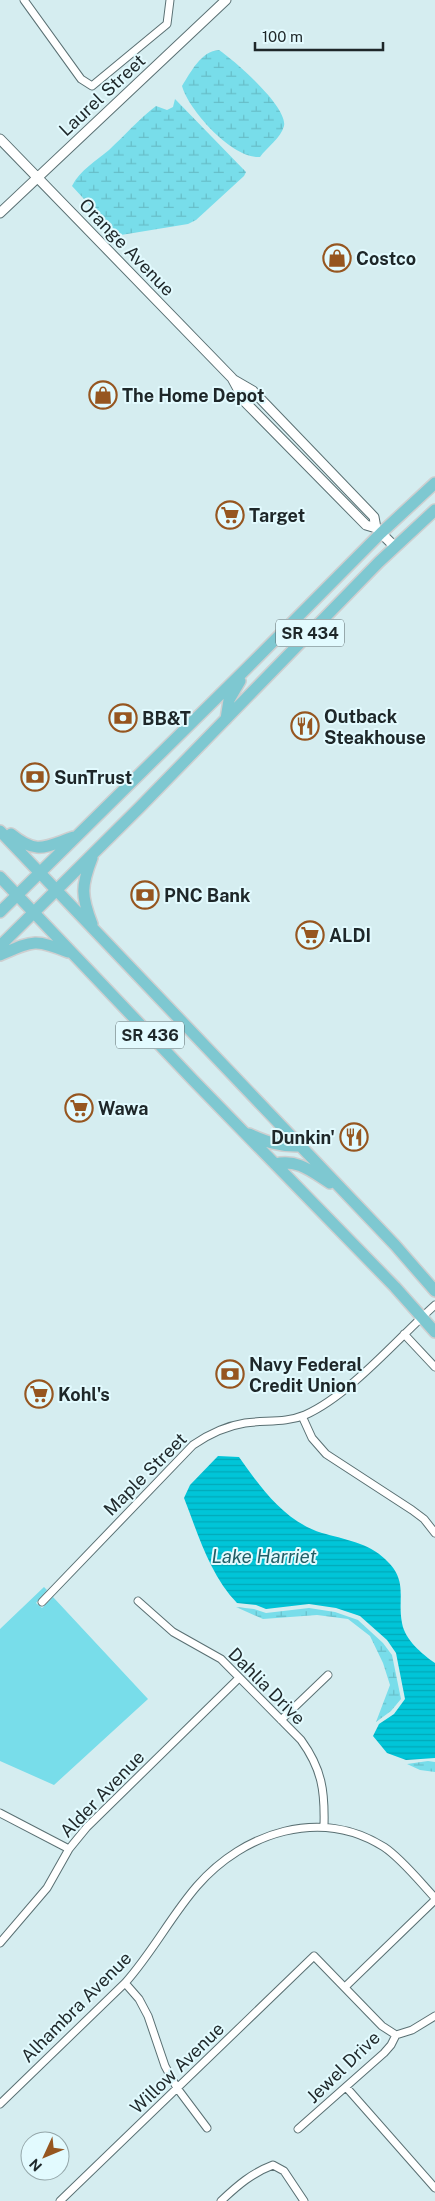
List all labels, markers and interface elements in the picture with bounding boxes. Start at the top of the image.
scale bar [255,20,382,52]
text: 100 m [262,28,303,45]
street label: Laurel Street [55,50,149,140]
street label: Orange Avenue [75,194,179,300]
shop icon: Costco [322,243,352,273]
place label: Costco [356,248,416,269]
shop icon: The Home Depot [88,380,118,410]
place label: The Home Depot [122,385,264,406]
supermarket icon: Target [215,500,245,530]
place label: Target [249,505,305,526]
road number: SR 434 [276,620,344,646]
bank icon: BB&T [108,703,138,733]
place label: Outback Steakhouse [324,706,426,748]
place label: BB&T [142,708,191,729]
restaurant icon: Outback Steakhouse [290,711,320,741]
bank icon: SunTrust [20,762,50,792]
place label: SunTrust [54,767,132,788]
bank icon: PNC Bank [130,880,160,910]
place label: PNC Bank [164,885,251,906]
supermarket icon: ALDI [295,920,325,950]
place label: ALDI [329,925,371,946]
road number: SR 436 [116,1022,184,1048]
supermarket icon: Wawa [64,1093,94,1123]
place label: Wawa [98,1098,148,1119]
restaurant icon: Dunkin' [339,1122,369,1152]
place label: Dunkin' [271,1127,335,1148]
place label: Navy Federal Credit Union [249,1354,363,1396]
bank icon: Navy Federal Credit Union [215,1359,245,1389]
supermarket icon: Kohl's [24,1379,54,1409]
place label: Kohl's [58,1384,110,1405]
street label: Maple Street [99,1428,191,1520]
water label: Lake Harriet [211,1545,317,1567]
street label: Dahlia Drive [224,1643,310,1729]
street label: Alder Avenue [56,1746,148,1842]
street label: Alhambra Avenue [16,1947,136,2067]
street label: Willow Avenue [126,2018,228,2118]
street label: Jewel Drive [302,2027,384,2107]
north arrow [20,2131,70,2181]
text: N [26,2156,45,2175]

